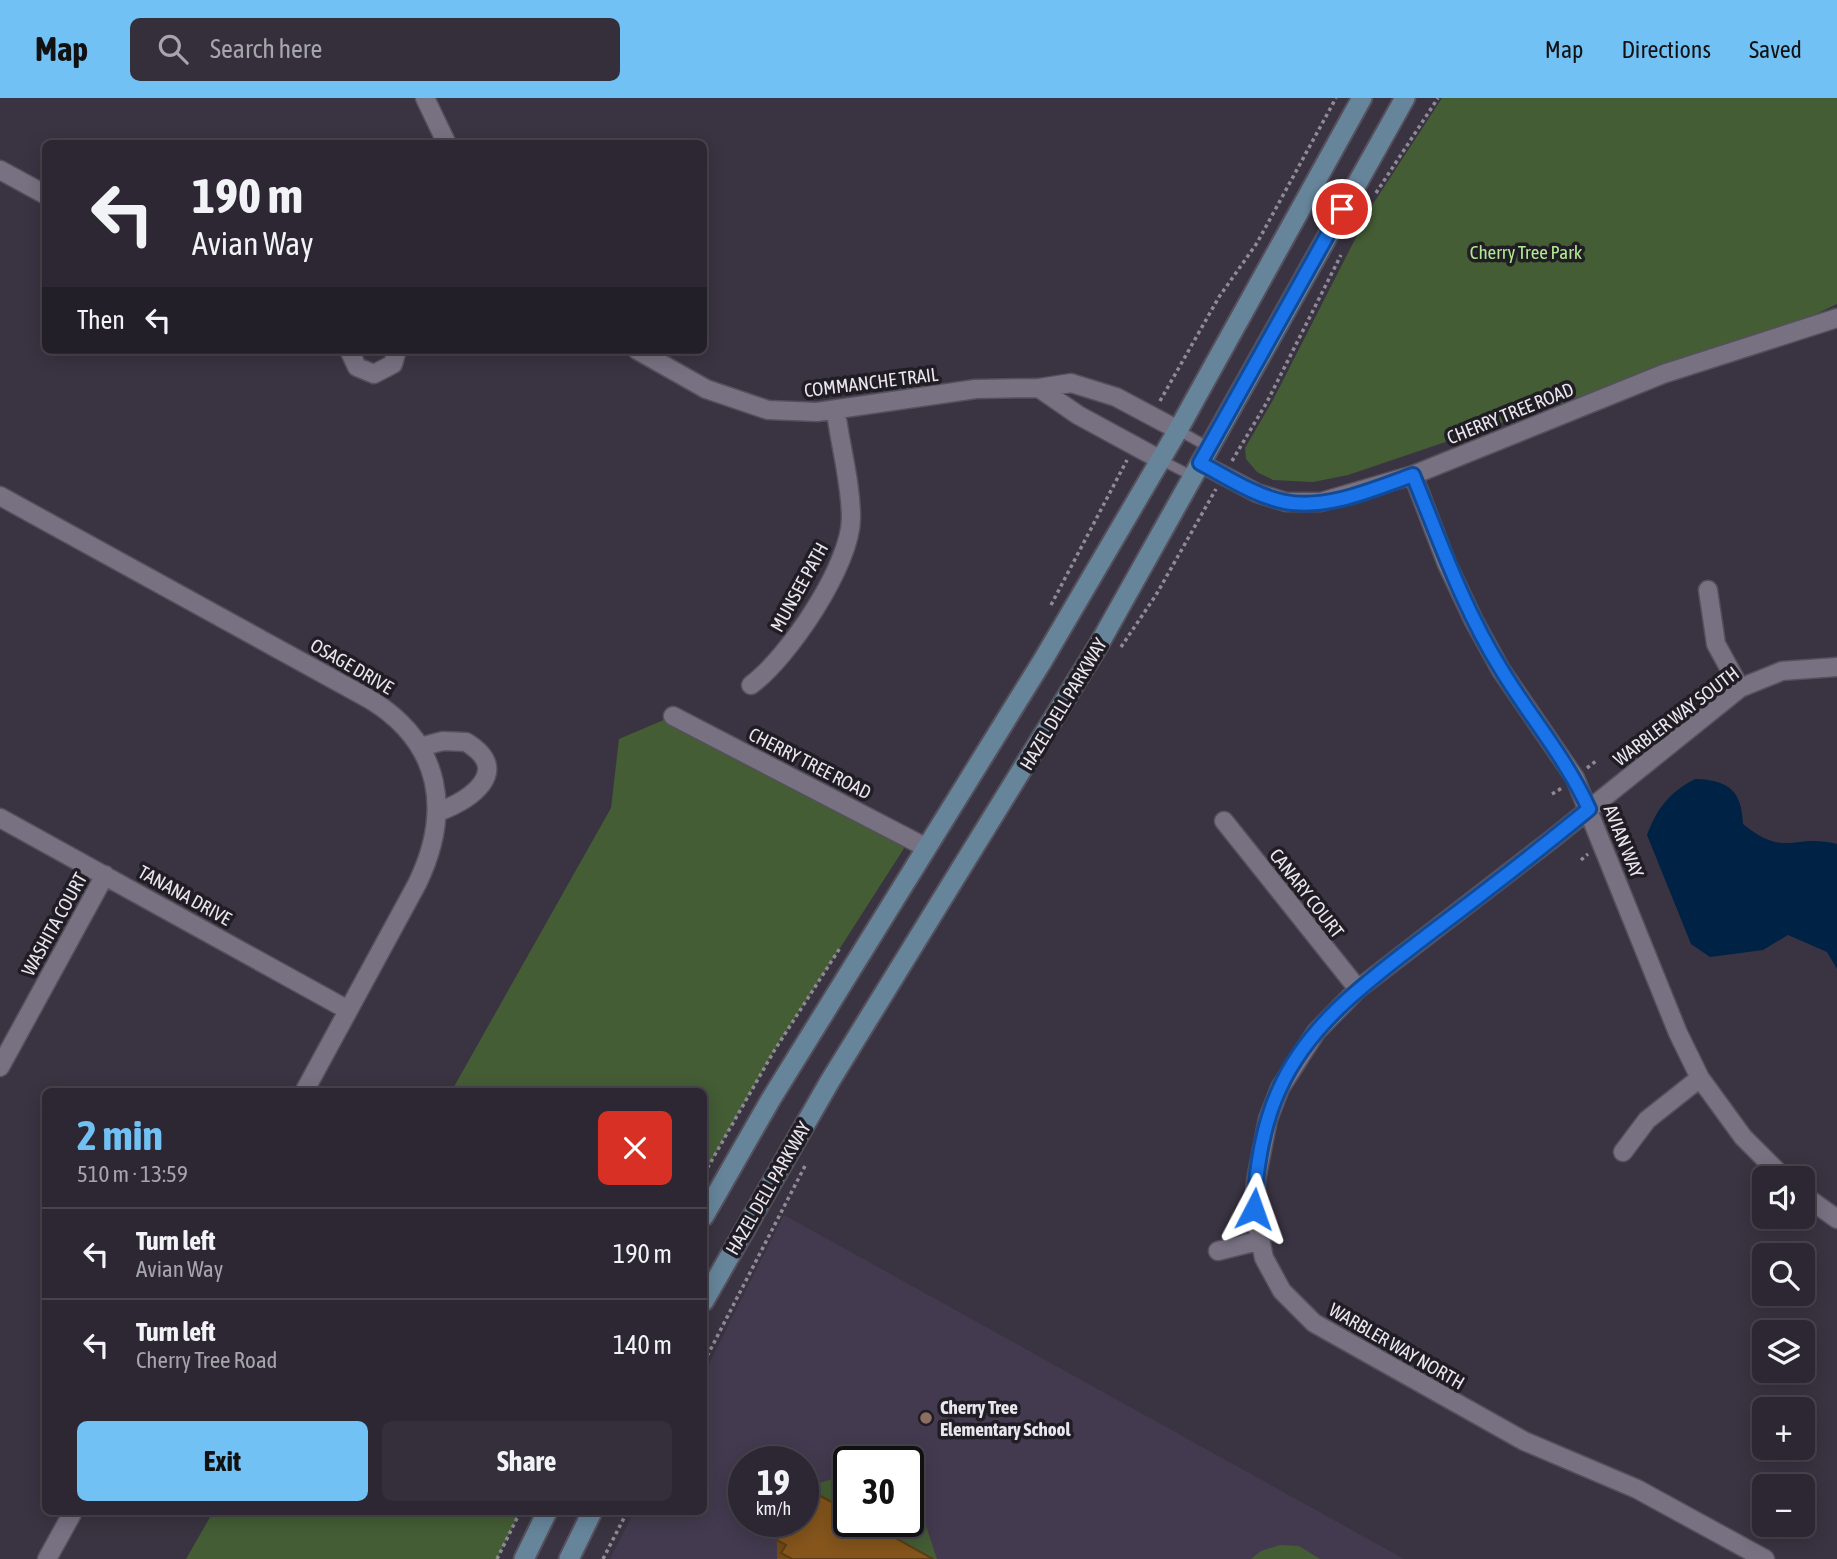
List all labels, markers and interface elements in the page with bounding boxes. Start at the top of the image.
search box [130,18,620,81]
text: Map [35,30,88,68]
icon: search [154,30,192,68]
text: Search here [210,34,322,64]
text: Map [1545,36,1583,63]
text: Directions [1621,36,1711,63]
text: Saved [1749,36,1802,63]
text: 190 m [192,167,303,223]
icon: left [77,168,168,259]
pin [1312,179,1372,239]
icon: arrive [1323,190,1361,228]
text: Avian Way [192,225,313,262]
park label: Cherry Tree Park [1470,241,1583,263]
icon: left [139,301,177,339]
text: Then [77,305,125,335]
street label: COMMANCHE TRAIL [803,363,940,401]
street label: CHERRY TREE ROAD [1444,378,1576,448]
street label: MUNSEE PATH [766,539,832,635]
street label: OSAGE DRIVE [307,634,397,698]
street label: HAZEL DELL PARKWAY [1015,634,1111,774]
street label: WARBLER WAY SOUTH [1609,662,1743,770]
street label: CHERRY TREE ROAD [745,723,875,803]
street label: AVIAN WAY [1599,801,1649,881]
street label: CANARY COURT [1265,844,1349,942]
street label: TANANA DRIVE [135,860,235,930]
street label: WASHITA COURT [17,868,92,979]
text: 2 min [77,1111,163,1159]
button: close [598,1111,672,1185]
street label: HAZEL DELL PARKWAY [721,1117,815,1258]
text: 510 m · 13:59 [77,1161,188,1187]
map controls [1752,1166,1815,1537]
button: sound [1752,1166,1815,1229]
position arrow [1217,1172,1291,1246]
text: Turn left [136,1226,216,1256]
icon: left [77,1235,115,1273]
text: 190 m [613,1239,672,1269]
button: search [1752,1243,1815,1306]
text: Avian Way [136,1256,223,1282]
street label: WARBLER WAY NORTH [1325,1298,1469,1394]
text: Turn left [136,1317,216,1347]
button: layers [1752,1320,1815,1383]
icon: left [77,1326,115,1364]
text: 140 m [613,1330,672,1360]
text: Cherry Tree Road [136,1347,277,1373]
place label: Cherry Tree Elementary School [940,1396,1072,1440]
button: + [1752,1397,1815,1460]
marker: Cherry Tree Elementary School [918,1410,934,1426]
button: Exit [77,1421,368,1501]
button: Share [382,1421,672,1501]
speed limit sign: 30 [833,1446,924,1537]
text: 19 [757,1462,790,1502]
button: − [1752,1474,1815,1537]
text: km/h [756,1498,791,1519]

